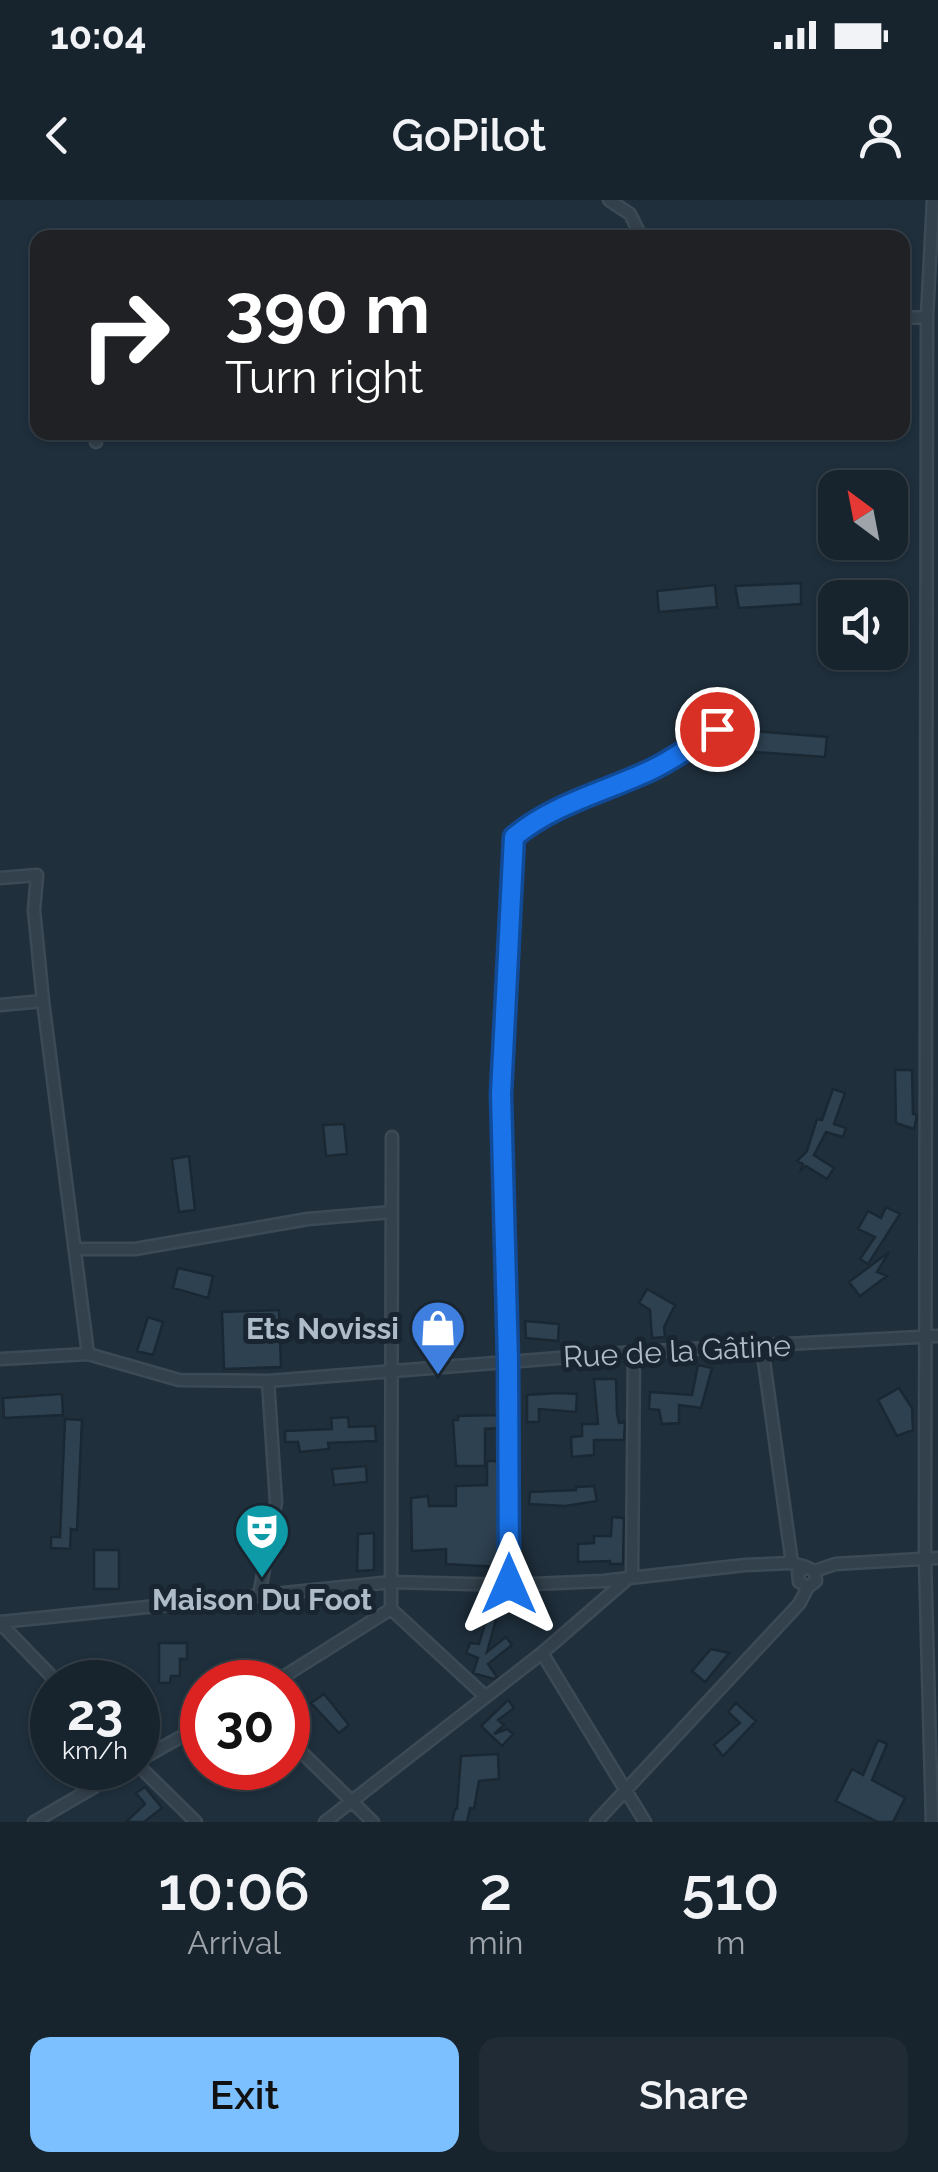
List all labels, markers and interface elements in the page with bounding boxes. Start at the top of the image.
text: 10:04 [50,13,147,58]
icon: back [30,108,85,163]
icon: person [853,108,908,163]
text: GoPilot [392,109,546,162]
text: 390 m [225,267,430,349]
icon: right [60,270,190,400]
text: Turn right [225,351,423,404]
north arrow [818,470,908,560]
map controls [818,470,908,670]
button: sound [818,580,908,670]
pin [675,687,760,772]
icon: arrive [690,702,745,757]
shop icon: Ets Novissi [408,1298,468,1377]
place label: Ets Novissi [246,1311,399,1346]
street label: Rue de la Gâtine [562,1328,792,1374]
theatre icon: Maison Du Foot [232,1501,292,1580]
position arrow [457,1532,561,1636]
place label: Maison Du Foot [152,1582,373,1617]
speed limit sign: 30 [180,1660,310,1790]
text: 23 [67,1683,123,1742]
text: km/h [62,1735,128,1765]
text: 10:06 [158,1854,310,1924]
text: 2 [479,1854,512,1924]
text: 510 [682,1854,780,1924]
text: Arrival [187,1924,281,1961]
text: min [468,1924,523,1961]
text: m [716,1924,745,1961]
button: Exit [30,2037,459,2152]
button: Share [479,2037,908,2152]

